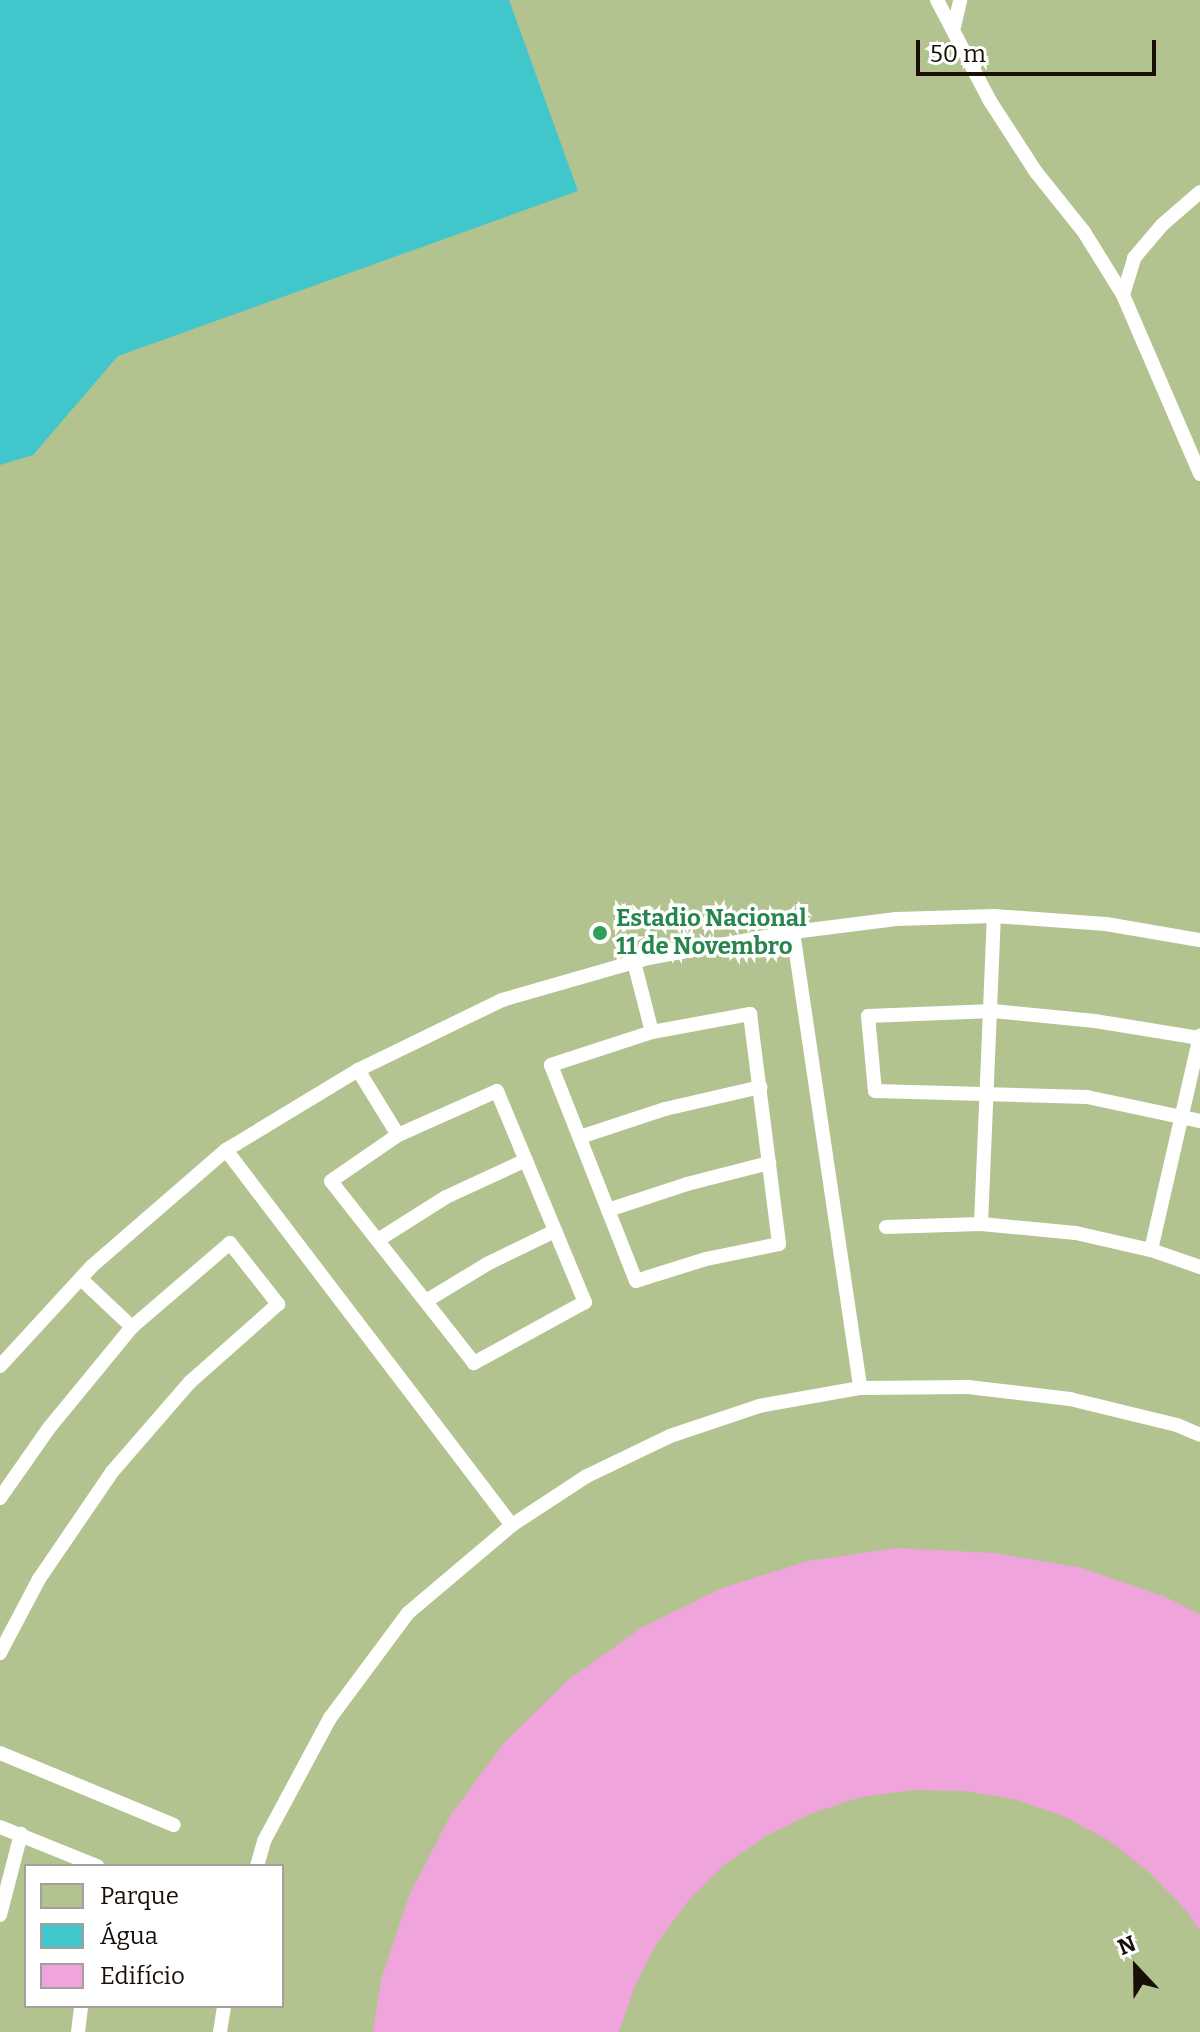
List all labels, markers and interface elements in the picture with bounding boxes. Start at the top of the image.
scale bar [920,24,1160,74]
text: 50 m [930,40,986,68]
place label: Estadio Nacional 11 de Novembro [616,905,807,961]
marker: Estadio Nacional 11 de Novembro [591,924,609,942]
legend [24,1864,284,2008]
text: Parque [100,1882,179,1910]
text: Água [100,1922,158,1950]
north arrow [1096,1928,1176,2008]
text: N [1114,1930,1140,1961]
text: Edifício [100,1962,185,1990]

